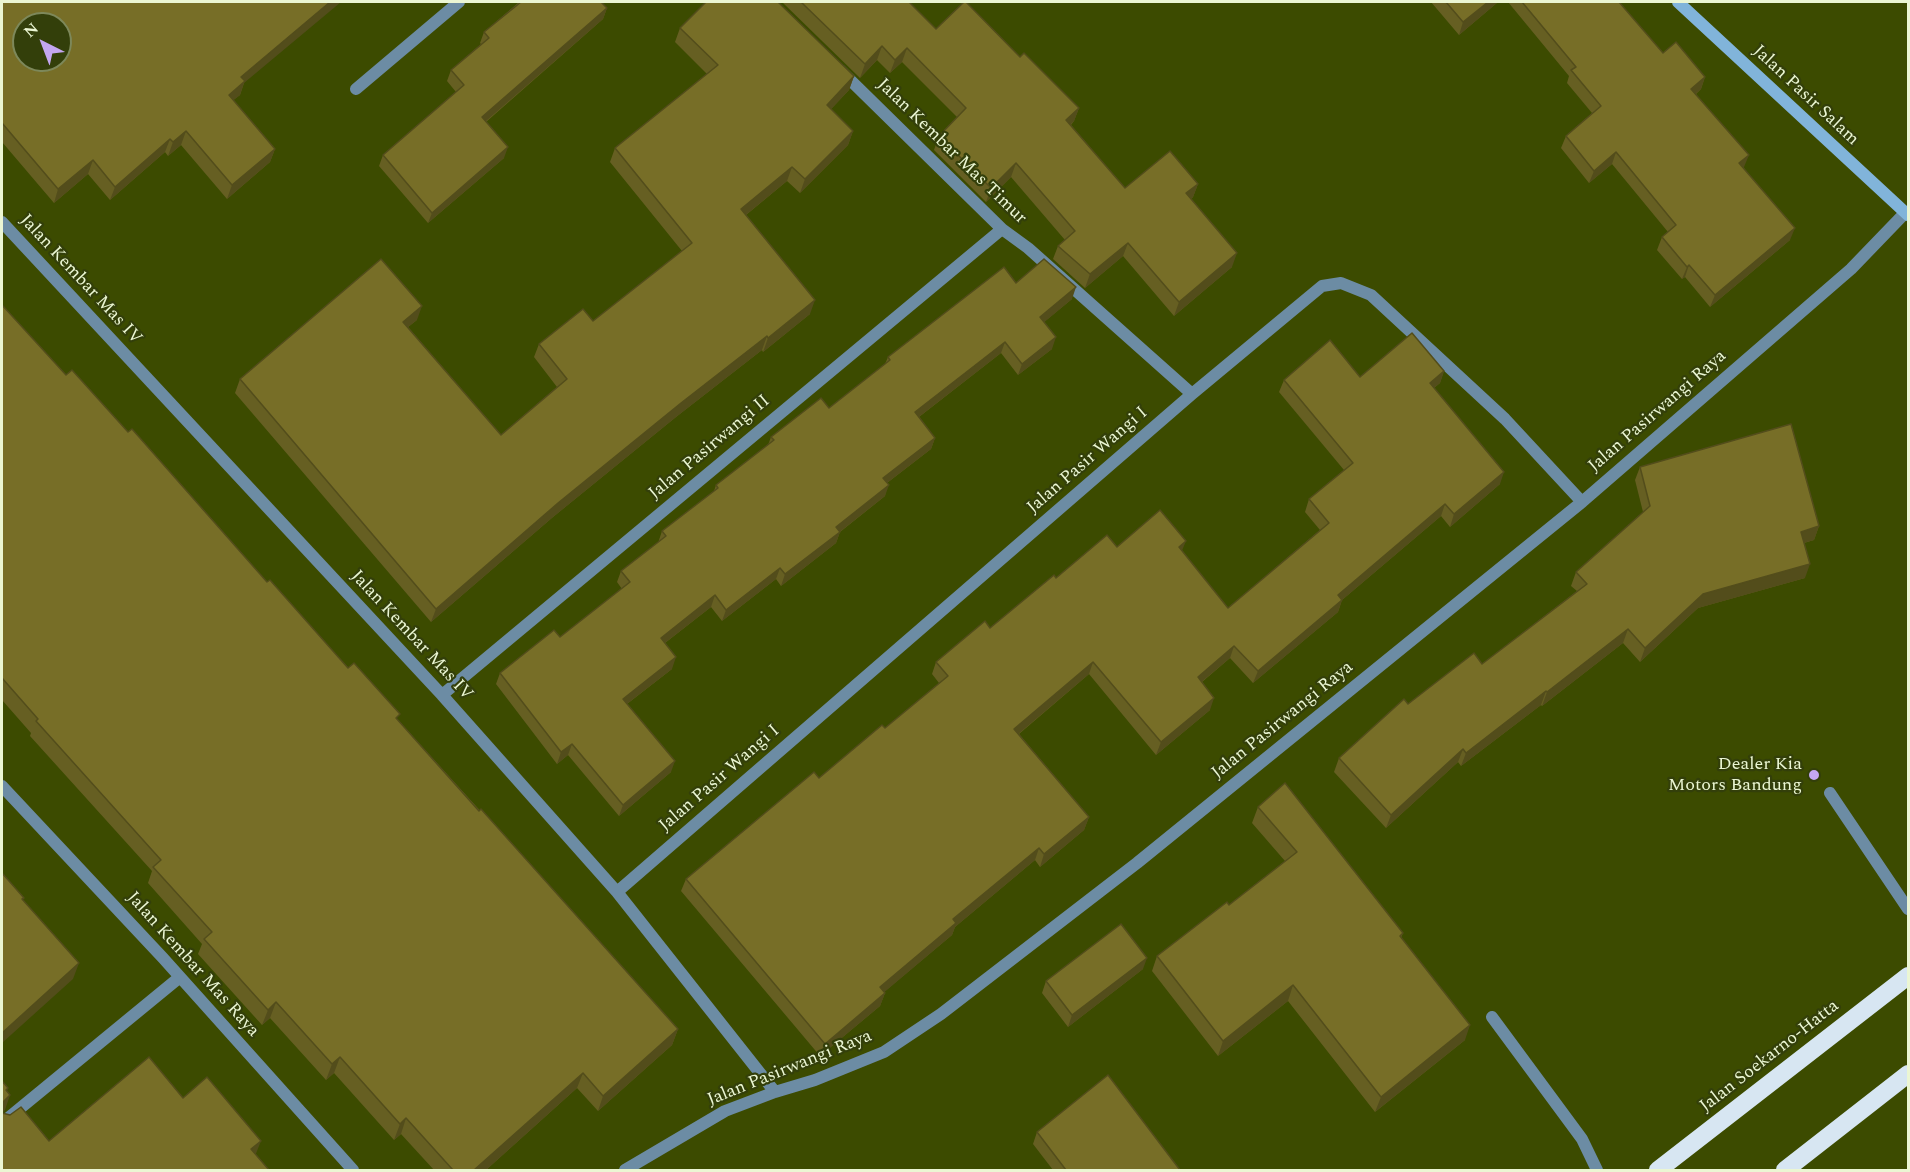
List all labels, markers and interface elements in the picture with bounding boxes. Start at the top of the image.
north arrow [12,12,72,72]
text: N [18,17,44,43]
street label: Jalan Pasir Salam [1747,41,1863,151]
street label: Jalan Kembar Mas Timur [871,75,1031,229]
street label: Jalan Kembar Mas IV [14,210,146,350]
street label: Jalan Pasirwangi Raya [1585,346,1731,478]
street label: Jalan Pasirwangi II [645,391,775,505]
street label: Jalan Pasir Wangi I [1023,403,1153,519]
street label: Jalan Kembar Mas IV [345,566,477,706]
street label: Jalan Pasirwangi Raya [1208,657,1358,785]
street label: Jalan Pasir Wangi I [655,721,785,837]
place label: Dealer Kia Motors Bandung [1668,754,1802,796]
marker: Dealer Kia Motors Bandung [1807,768,1821,782]
street label: Jalan Kembar Mas Raya [121,888,263,1042]
street label: Jalan Soekarno-Hatta [1696,996,1844,1118]
street label: Jalan Pasirwangi Raya [705,1026,875,1112]

